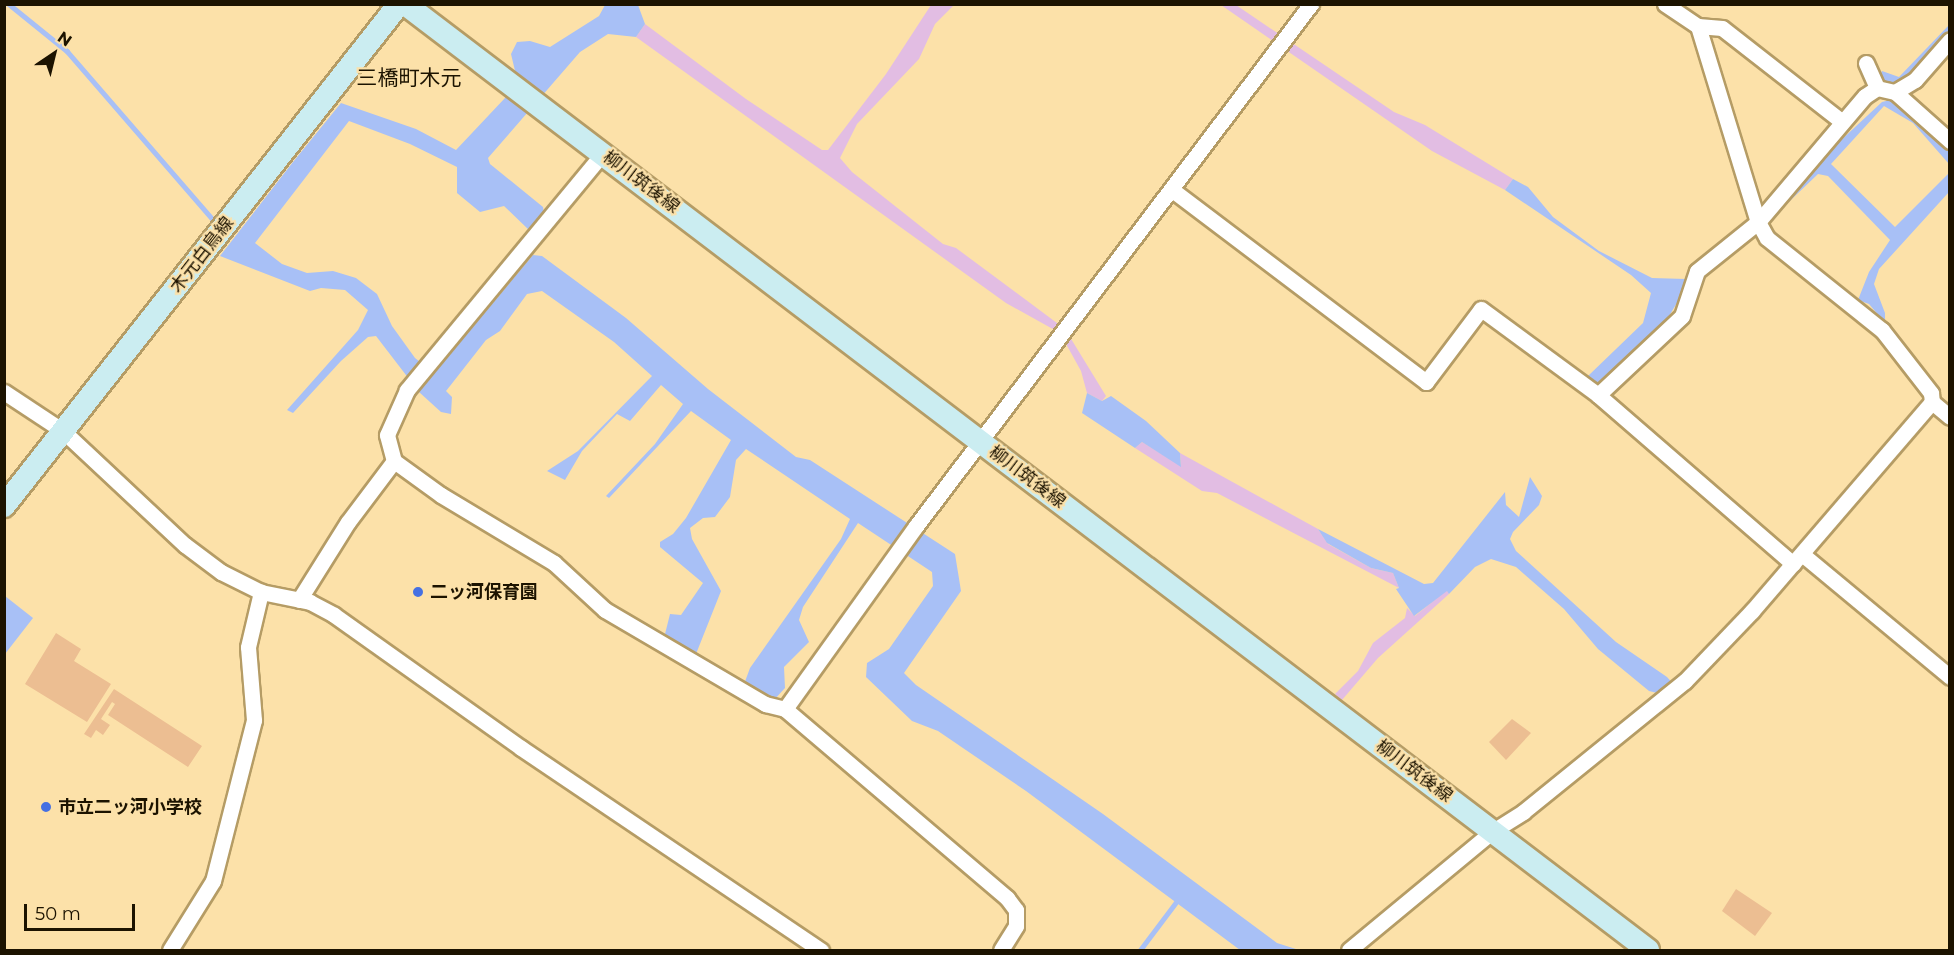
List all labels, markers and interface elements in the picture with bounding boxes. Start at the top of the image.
north arrow [24,24,84,84]
text: N [54,27,75,50]
district label: 三橋町木元 [357,65,461,91]
street label: 柳川筑後線 [599,146,683,218]
street label: 木元白鳥線 [166,213,238,297]
street label: 柳川筑後線 [985,441,1069,513]
place label: 二ッ河保育園 [430,581,538,603]
marker: 二ッ河保育園 [411,585,425,599]
street label: 柳川筑後線 [1372,735,1456,807]
place label: 市立二ッ河小学校 [58,796,202,818]
marker: 市立二ッ河小学校 [39,800,53,814]
scale bar [27,892,138,930]
text: 50 m [35,903,81,925]

